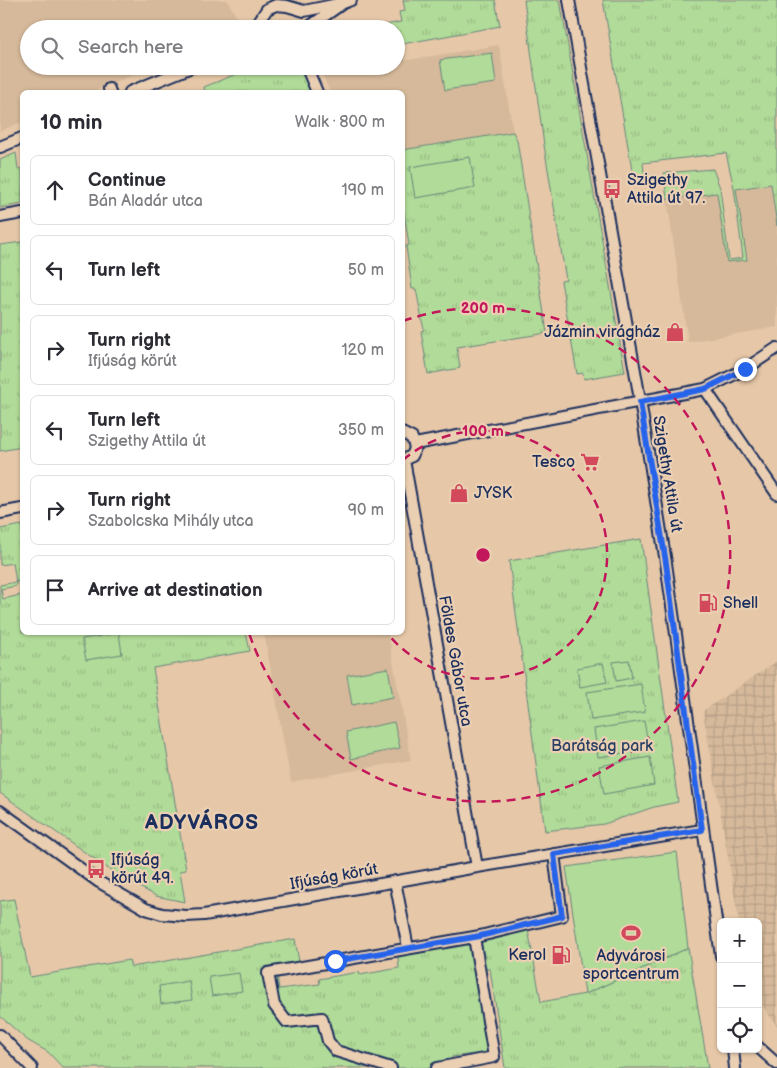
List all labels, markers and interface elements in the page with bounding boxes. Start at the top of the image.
search box [20,20,405,75]
icon: search [38,34,66,62]
text: Search here [78,36,183,59]
text: 10 min [40,110,102,135]
text: Walk · 800 m [295,113,385,132]
text: Continue [88,169,166,192]
place label: Szigethy Attila út 97. [627,171,705,208]
icon: ahead [41,176,69,204]
bus stop icon: Szigethy Attila út 97. [601,178,623,200]
text: 190 m [342,181,384,200]
text: Bán Aladár utca [88,192,203,211]
icon: left [41,256,69,284]
text: Turn left [88,259,160,282]
text: 50 m [348,261,384,280]
text: 200 m [461,299,505,318]
shop icon: Jázmin virágház [664,321,686,343]
place label: Jázmin virágház [544,323,660,342]
text: Turn right [88,329,171,352]
icon: right [41,336,69,364]
text: 120 m [341,341,384,360]
text: Ifjúság körút [88,352,177,371]
route end [734,358,757,381]
text: Turn left [88,409,160,432]
street label: Szigethy Attila út [648,414,686,534]
icon: left [41,416,69,444]
text: 350 m [338,421,384,440]
text: 100 m [462,422,504,441]
text: Szigethy Attila út [88,432,206,451]
supermarket icon: Tesco [579,451,601,473]
place label: Tesco [532,453,575,472]
shop icon: JYSK [448,482,470,504]
place label: JYSK [474,484,513,503]
text: Turn right [88,489,171,512]
icon: right [41,496,69,524]
text: 90 m [348,501,384,520]
text: Szabolcska Mihály utca [88,512,254,531]
centre of rings [474,546,492,564]
icon: arrive [41,576,69,604]
text: Arrive at destination [88,579,263,602]
fuel station icon: Shell [697,592,719,614]
street label: Földes Gábor utca [434,594,476,728]
place label: Shell [723,594,758,613]
park label: Barátság park [551,737,653,756]
district label: ADYVÁROS [144,808,259,835]
place label: Ifjúság körút 49. [111,851,174,888]
bus stop icon: Ifjúság körút 49. [85,858,107,880]
street label: Ifjúság körút [289,860,379,894]
map controls [717,918,762,1053]
button: + [717,918,762,963]
sports icon: Adyvárosi sportcentrum [620,922,642,944]
fuel station icon: Kerol [550,944,572,966]
place label: Kerol [508,946,546,965]
place label: Adyvárosi sportcentrum [583,947,679,984]
route start [324,950,347,973]
button: − [717,963,762,1008]
button: locate [717,1008,762,1053]

